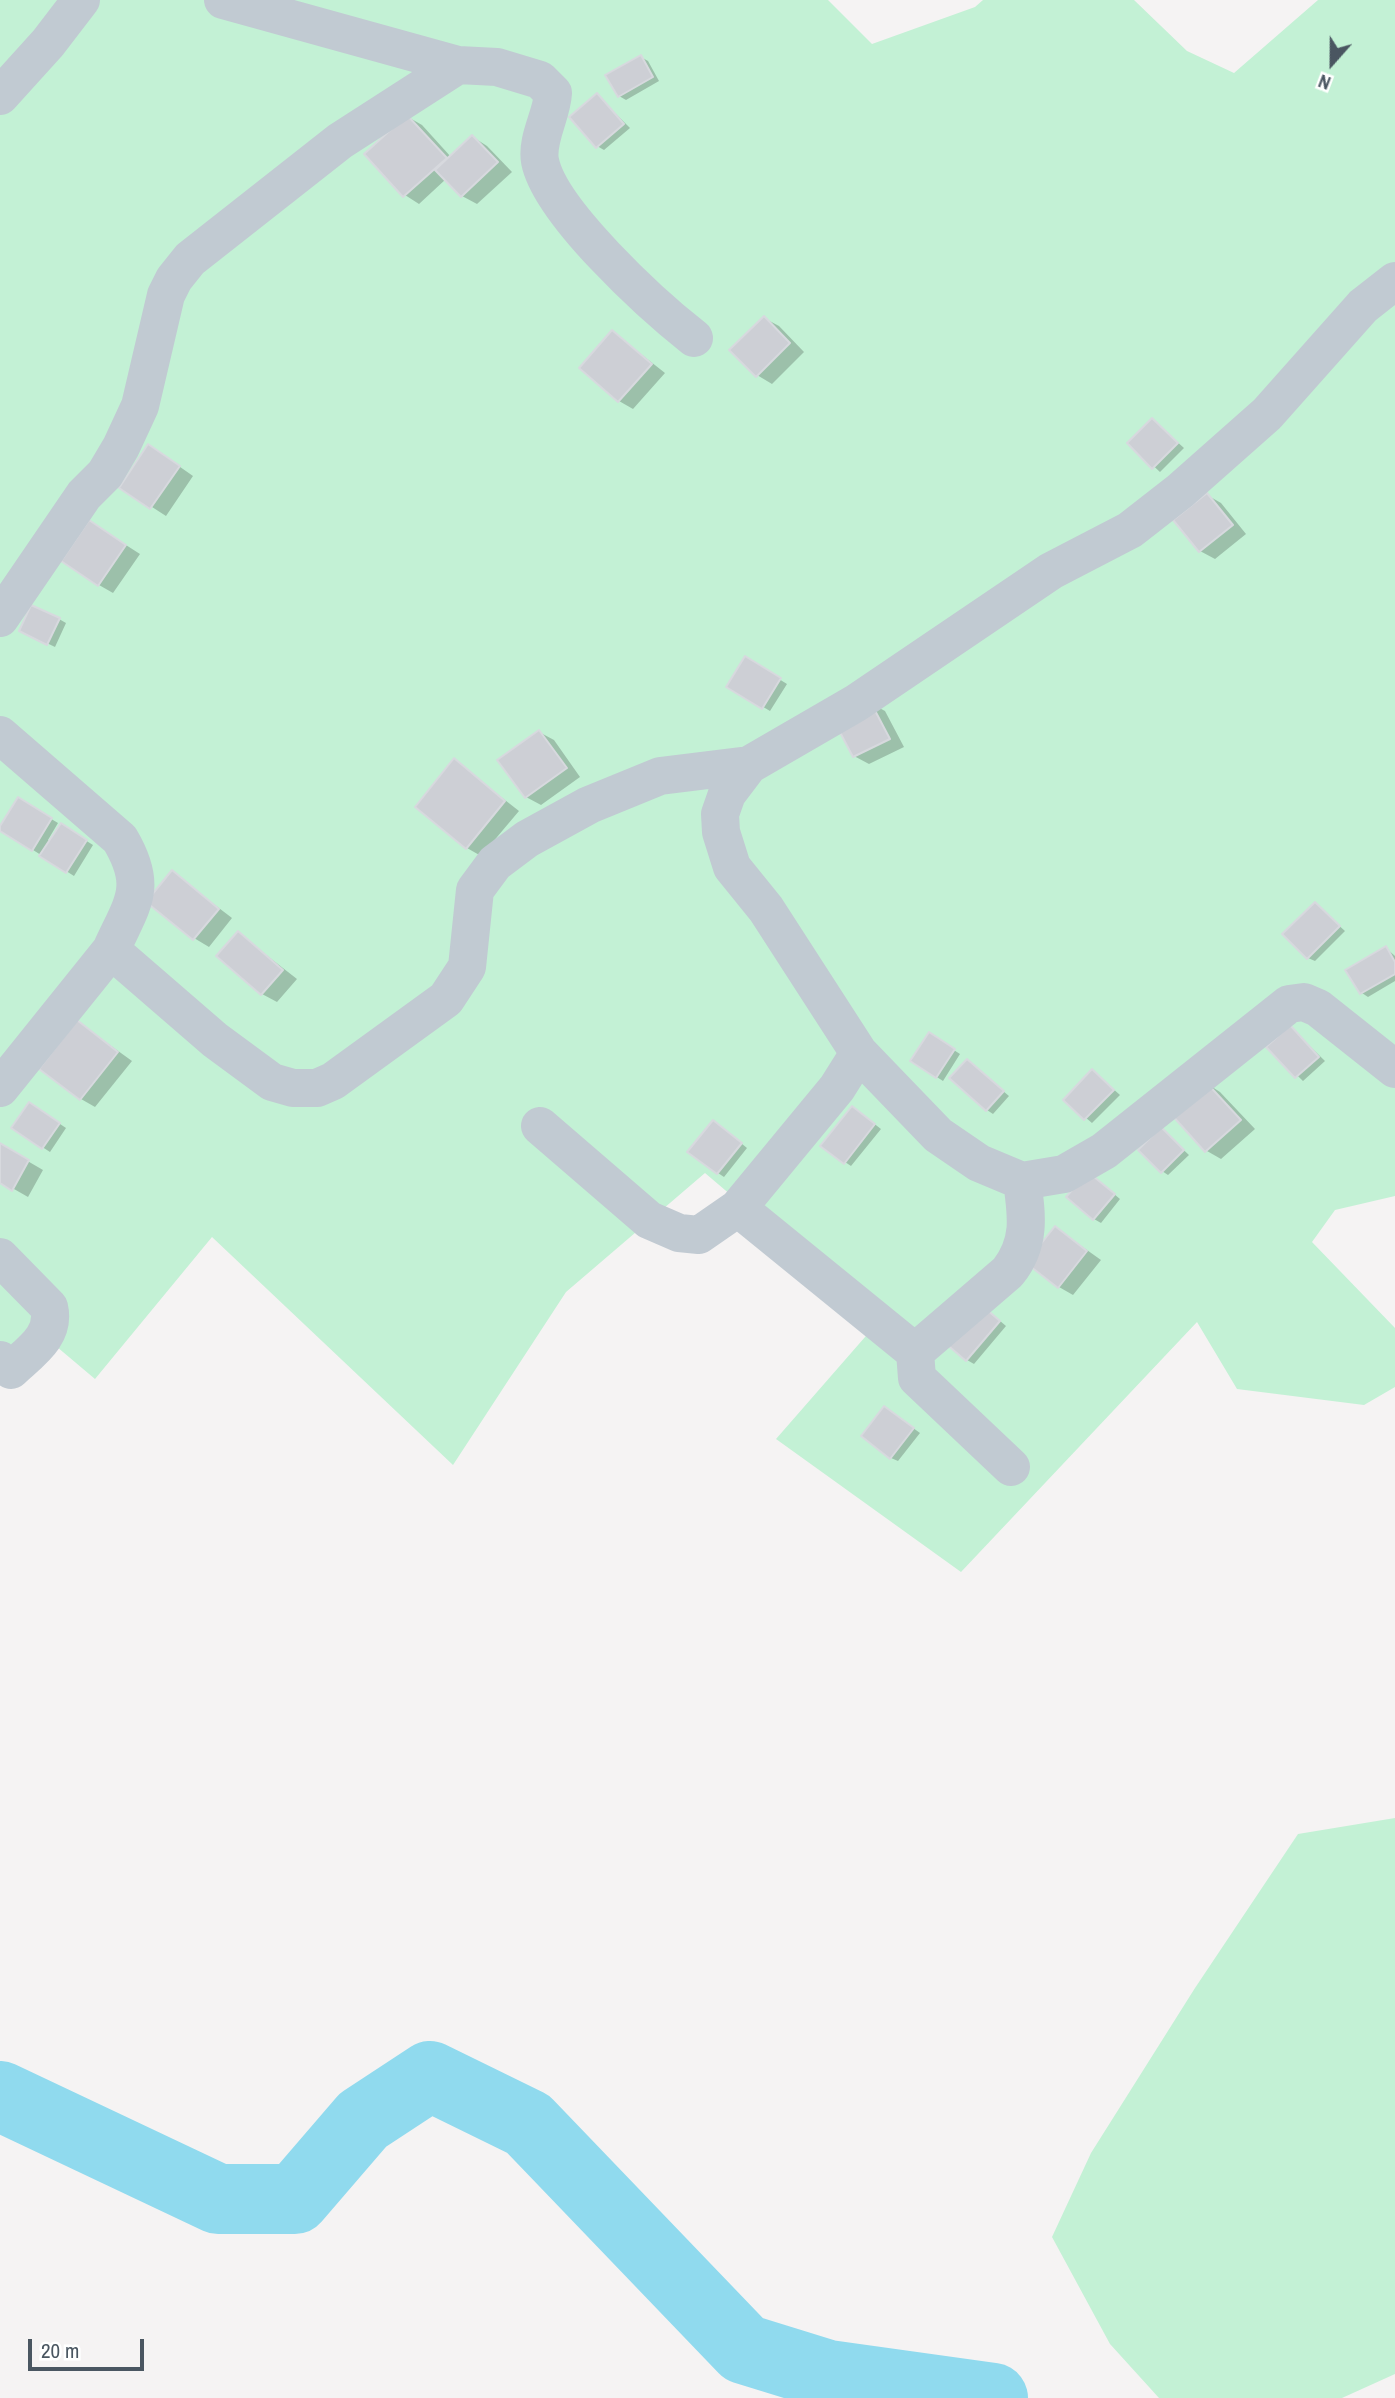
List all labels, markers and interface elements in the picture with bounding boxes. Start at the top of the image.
north arrow [1297,28,1367,98]
text: N [1315,68,1334,97]
scale bar [32,2324,147,2368]
text: 20 m [41,2336,79,2365]

